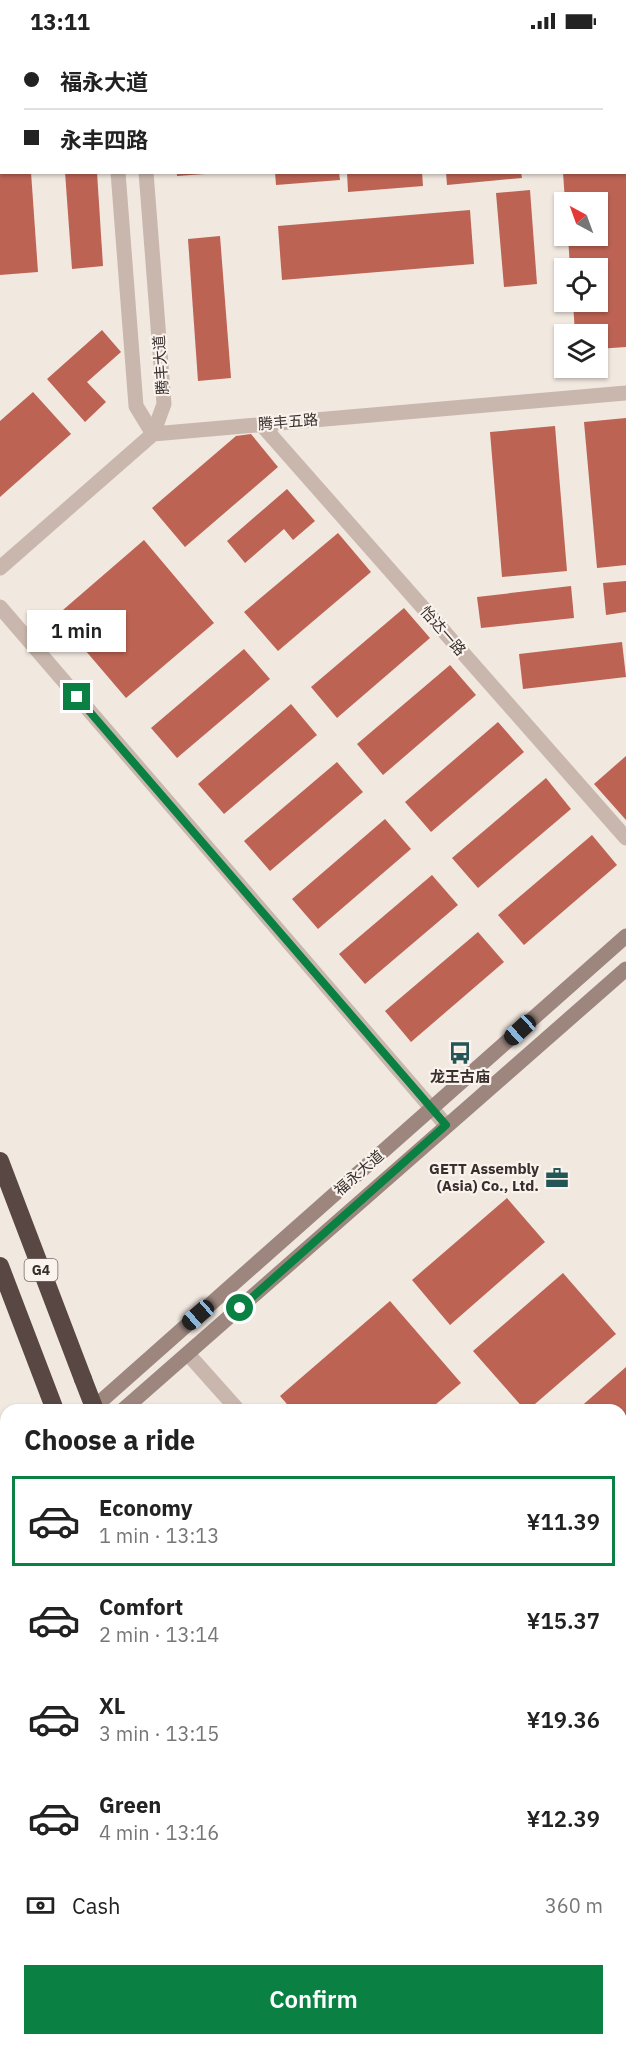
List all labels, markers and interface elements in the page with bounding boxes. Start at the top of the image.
text: 13:11 [30,7,90,36]
text: 福永大道 [60,67,148,96]
text: 永丰四路 [60,125,148,154]
north arrow [554,192,608,246]
map controls [554,192,608,378]
button: locate [554,258,608,312]
button: layers [554,324,608,378]
street label: 腾丰大道 [149,334,172,396]
street label: 腾丰五路 [257,409,319,434]
street label: 怡达一路 [417,602,470,660]
callout: 1 min [28,610,127,652]
text: 1 min [51,617,102,644]
route end [63,683,90,710]
car [501,1011,539,1049]
bus stop icon: 龙王古庙 [447,1040,473,1066]
place label: 龙王古庙 [430,1067,490,1086]
street label: 福永大道 [330,1146,388,1199]
place label: GETT Assembly (Asia) Co., Ltd. [429,1159,539,1195]
office icon: GETT Assembly (Asia) Co., Ltd. [544,1165,570,1191]
road number: G4 [24,1259,57,1281]
route start [226,1294,253,1321]
car [179,1296,217,1334]
text: Choose a ride [24,1422,195,1457]
text: Economy [99,1493,193,1522]
icon: car [27,1494,81,1548]
text: ¥11.39 [527,1507,600,1536]
text: 1 min · 13:13 [99,1522,219,1549]
text: Comfort [99,1592,183,1621]
icon: car [27,1593,81,1647]
text: ¥15.37 [527,1606,600,1635]
text: 2 min · 13:14 [99,1621,219,1648]
text: XL [99,1691,125,1720]
icon: car [27,1692,81,1746]
text: ¥19.36 [527,1705,600,1734]
text: 3 min · 13:15 [99,1720,219,1747]
text: Green [99,1790,161,1819]
icon: car [27,1791,81,1845]
text: ¥12.39 [527,1804,600,1833]
text: 4 min · 13:16 [99,1819,219,1846]
icon: cash [24,1889,57,1922]
text: Cash [72,1891,121,1920]
text: 360 m [545,1892,603,1919]
button: Confirm [24,1965,603,2034]

